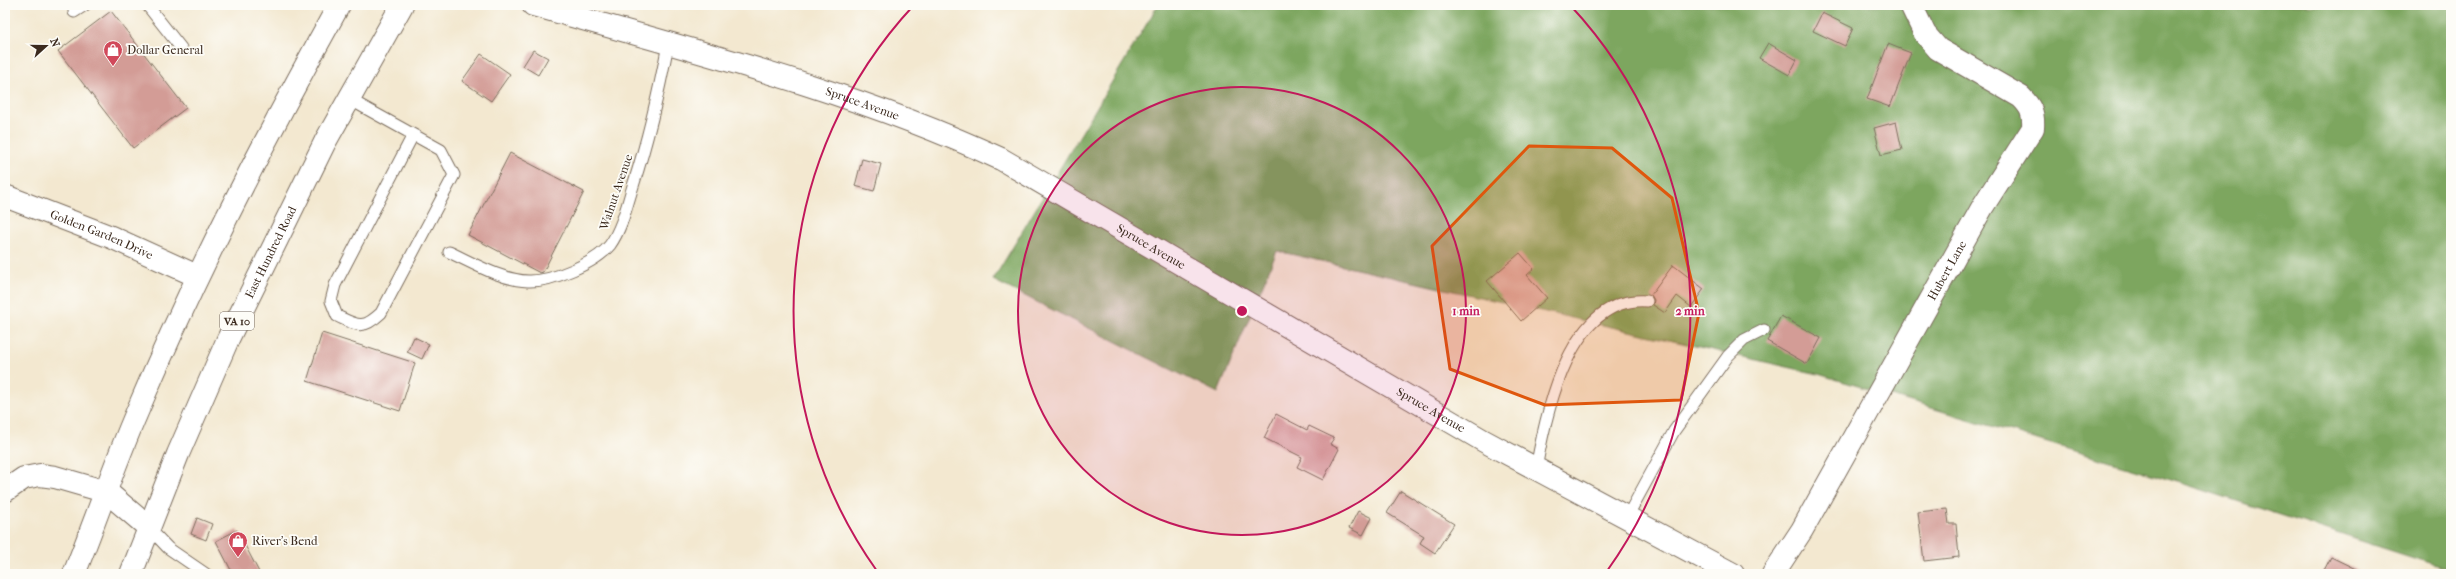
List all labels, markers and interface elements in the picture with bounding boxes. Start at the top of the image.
north arrow [26,26,66,66]
text: N [47,36,63,49]
shop icon: Dollar General [102,39,124,67]
place label: Dollar General [127,43,204,57]
street label: Spruce Avenue [824,84,901,123]
street label: Walnut Avenue [596,152,635,233]
street label: East Hundred Road [242,204,299,300]
street label: Golden Garden Drive [48,207,155,262]
street label: Spruce Avenue [1114,221,1188,272]
street label: Hubert Lane [1925,238,1969,303]
centre of rings [1235,304,1249,318]
text: 1 min [1452,304,1481,318]
text: 2 min [1675,304,1706,318]
road number: VA 10 [220,312,254,330]
street label: Spruce Avenue [1394,384,1468,435]
shop icon: River's Bend [227,530,249,558]
place label: River's Bend [252,534,318,548]

